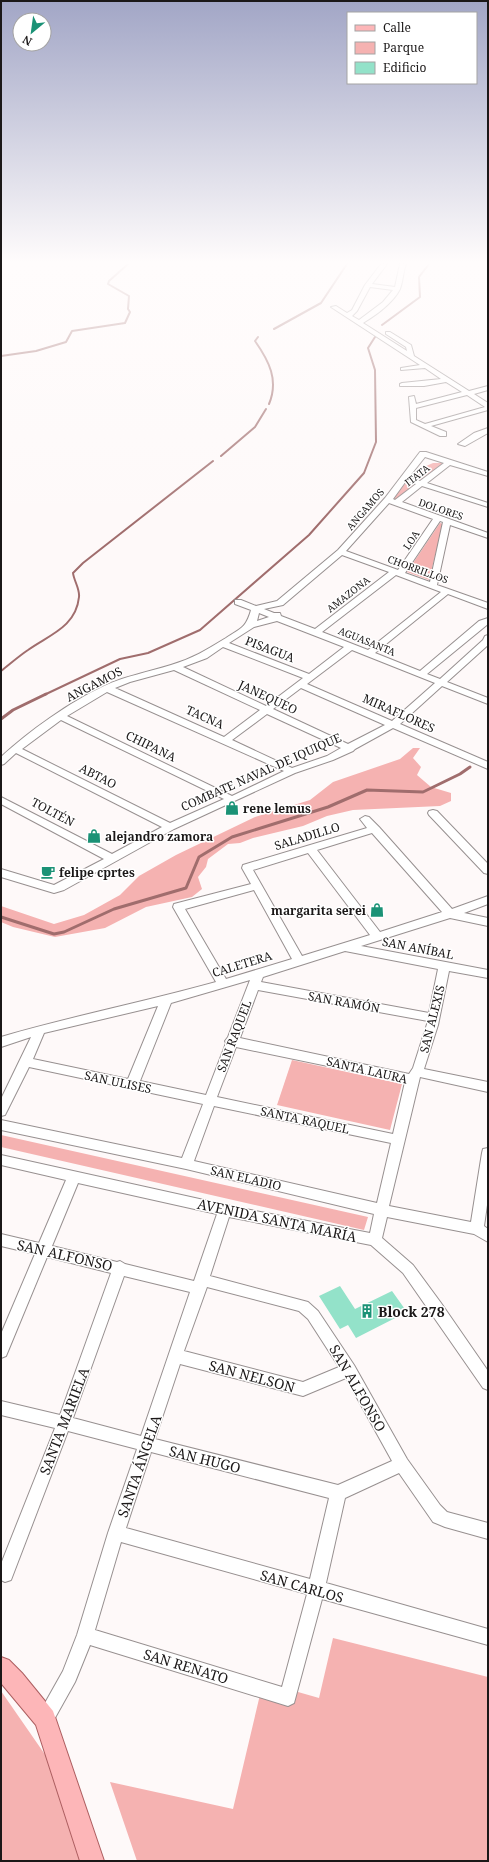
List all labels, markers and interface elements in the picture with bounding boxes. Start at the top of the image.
north arrow [12,12,52,52]
legend [347,12,477,84]
text: Calle [383,19,411,36]
text: N [19,32,34,50]
text: Parque [383,39,424,56]
text: Edificio [383,59,426,76]
street label: ITATA [402,460,433,489]
street label: ANGAMOS [343,485,387,533]
street label: DOLORES [417,495,465,523]
street label: LOA [399,527,423,552]
street label: CHORRILLOS [386,552,450,586]
street label: AMAZONA [323,572,373,615]
street label: AGUASANTA [336,623,399,659]
street label: PISAGUA [243,632,298,666]
street label: ANGAMOS [63,663,125,705]
street label: JANEQUEO [235,676,300,718]
street label: MIRAFLORES [360,690,438,736]
street label: TACNA [183,701,227,733]
street label: CHIPANA [123,727,179,766]
street label: COMBATE NAVAL DE IQUIQUE [178,729,344,815]
street label: ABTAO [76,759,120,793]
street label: TOLTÉN [28,794,78,830]
shop icon: rene lemus [224,800,240,816]
place label: rene lemus [243,800,311,817]
street label: SALADILLO [272,818,342,854]
shop icon: alejandro zamora [86,828,102,844]
place label: alejandro zamora [105,828,213,845]
cafe icon: felipe cprtes [40,864,56,880]
place label: felipe cprtes [59,864,135,881]
place label: margarita serei [271,902,367,919]
shop icon: margarita serei [369,902,385,918]
street label: SAN ANÍBAL [381,933,455,963]
street label: CALETERA [210,947,275,981]
street label: SAN ALEXIS [415,983,449,1055]
street label: SAN RAMÓN [307,987,381,1017]
street label: SAN RAQUEL [213,998,255,1074]
street label: SANTA LAURA [325,1052,410,1088]
street label: SAN ULISES [83,1067,153,1097]
street label: SANTA RAQUEL [259,1102,351,1138]
street label: SAN ELADIO [209,1162,283,1194]
street label: AVENIDA SANTA MARÍA [196,1194,359,1246]
street label: SAN ALFONSO [15,1235,115,1275]
place label: Block 278 [378,1302,445,1321]
building icon: Block 278 [359,1303,375,1319]
street label: SAN ALFONSO [325,1341,391,1435]
street label: SAN NELSON [207,1355,297,1397]
street label: SANTA MARIELA [35,1364,93,1478]
street label: SANTA ÁNGELA [113,1412,165,1520]
street label: SAN HUGO [167,1441,243,1477]
street label: SAN CARLOS [258,1565,346,1607]
street label: SAN RENATO [141,1644,231,1688]

